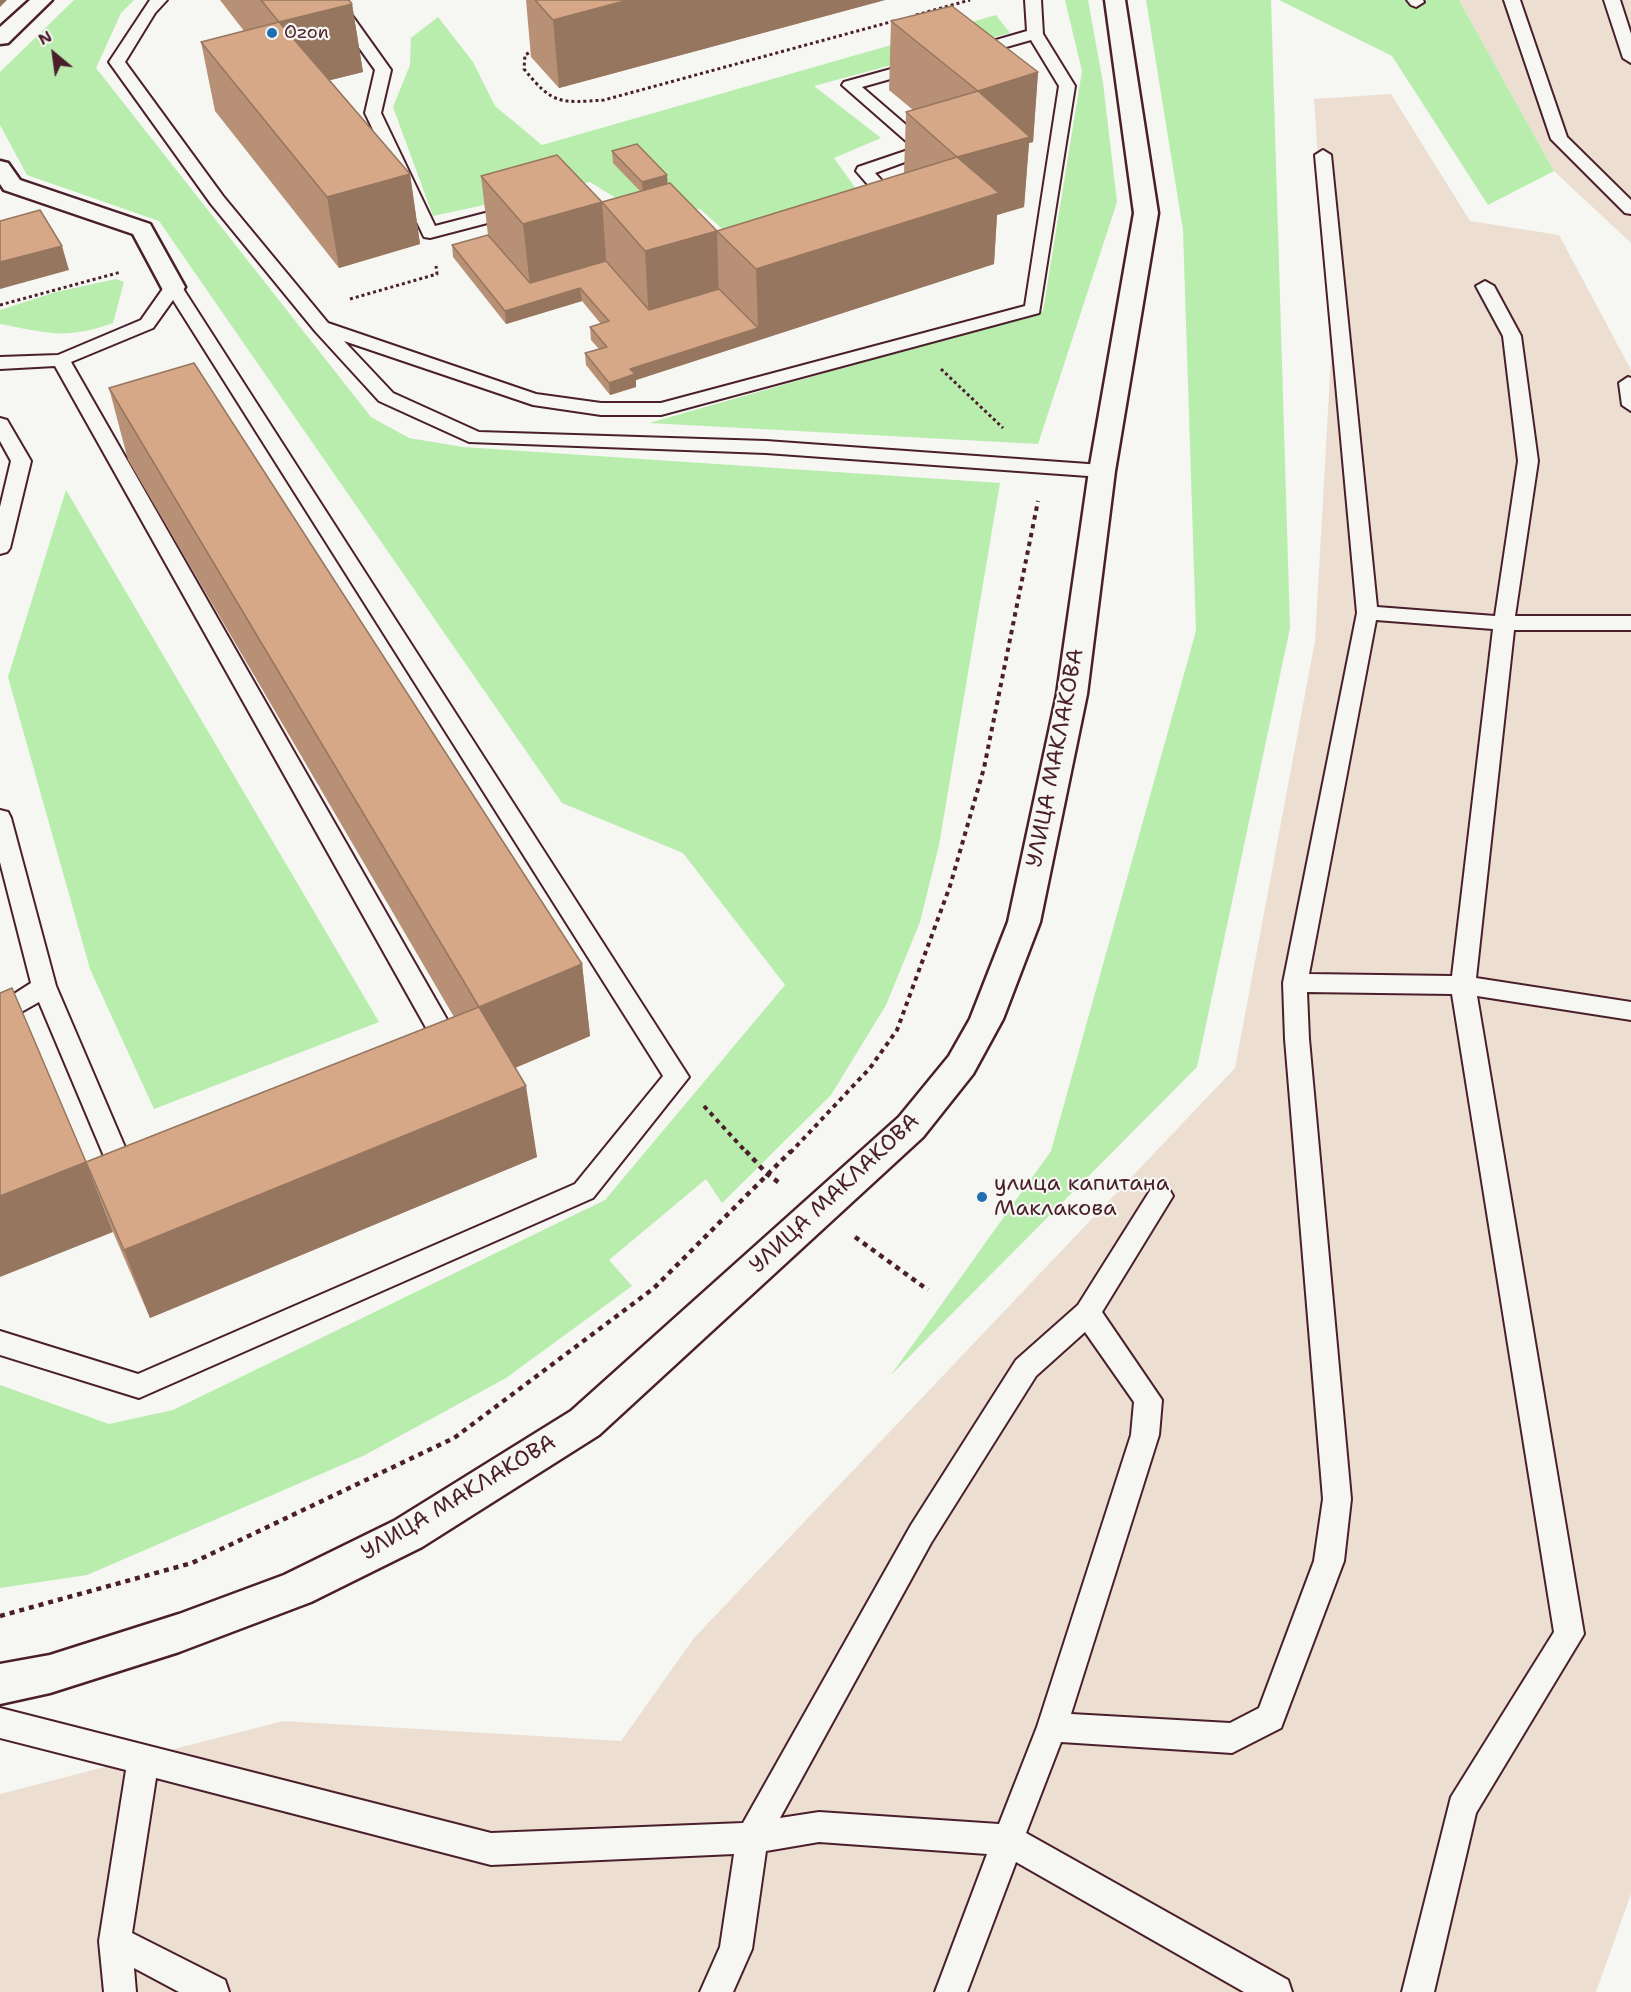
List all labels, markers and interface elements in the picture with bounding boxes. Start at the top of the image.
place label: Ozon [284,22,329,44]
north arrow [24,24,84,84]
text: N [34,26,56,50]
marker: Ozon [265,26,279,40]
street label: УЛИЦА МАКЛАКОВА [1022,646,1090,870]
street label: УЛИЦА МАКЛАКОВА [745,1109,925,1279]
place label: улица капитана Маклакова [994,1171,1169,1222]
marker: улица капитана Маклакова [975,1190,989,1204]
street label: УЛИЦА МАКЛАКОВА [357,1429,561,1567]

